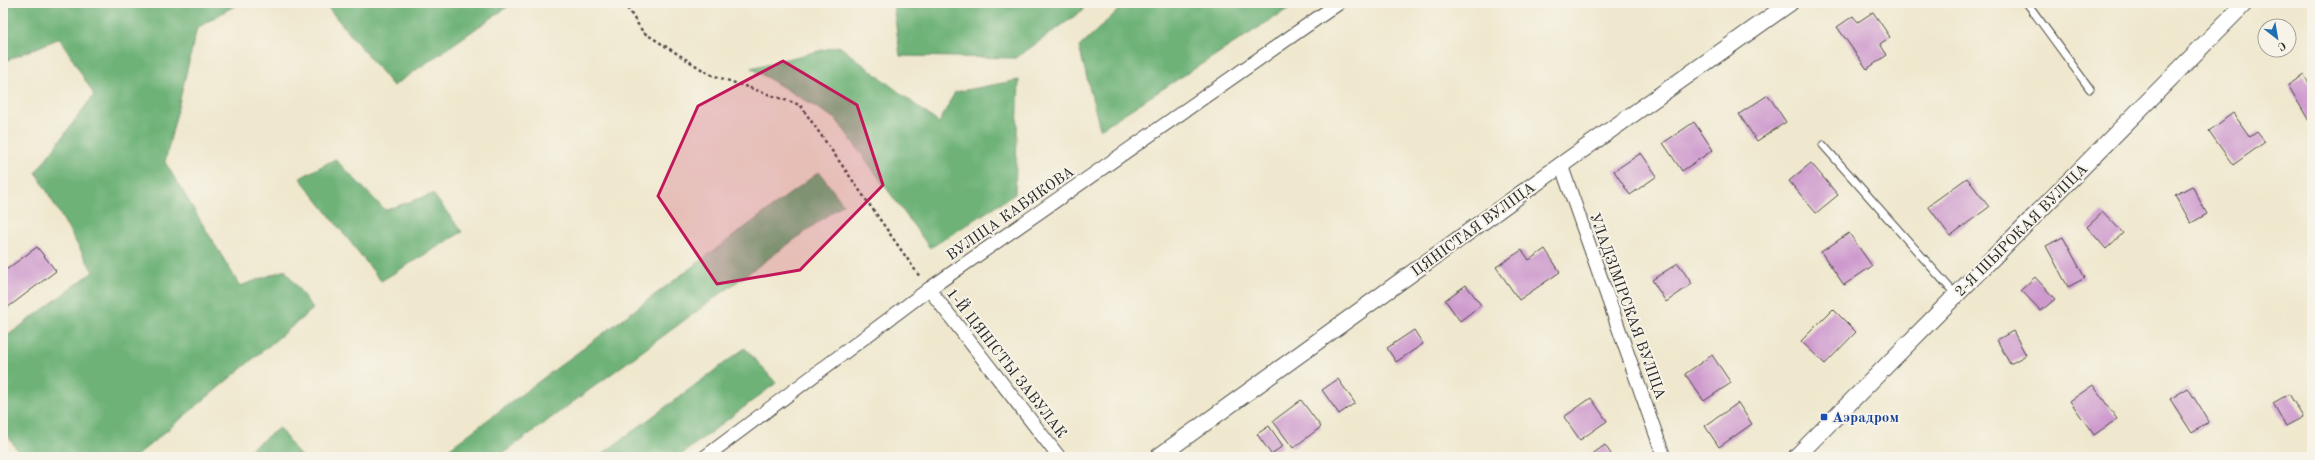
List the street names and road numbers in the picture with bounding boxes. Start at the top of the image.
street label: 2-Я ШЫРОКАЯ ВУЛІЦА [1953,162,2092,300]
street label: ВУЛІЦА КАБЯКОВА [944,164,1078,264]
street label: ЦЯНІСТАЯ ВУЛІЦА [1409,180,1539,280]
street label: УЛАДЗІМІРСКАЯ ВУЛІЦА [1586,211,1668,402]
street label: 1-Й ЦЯНІСТЫ ЗАВУЛАК [943,284,1072,442]

